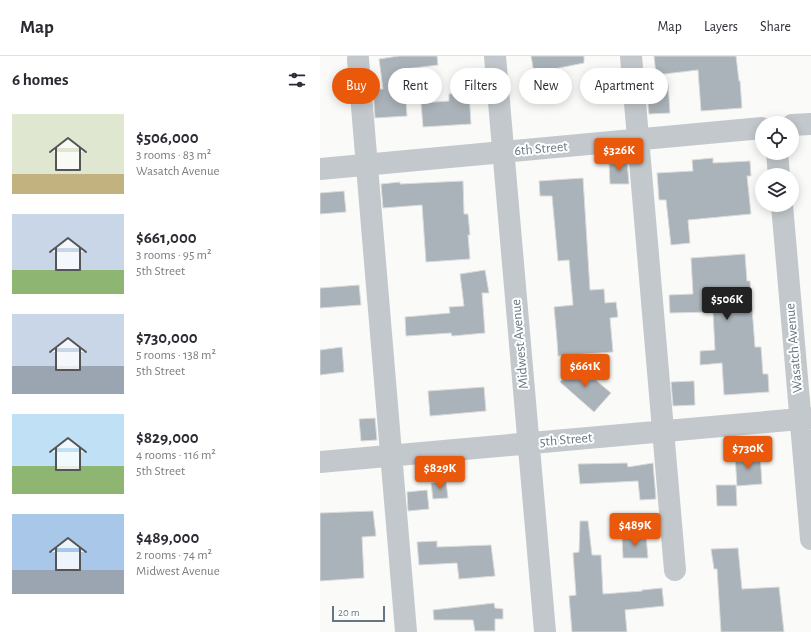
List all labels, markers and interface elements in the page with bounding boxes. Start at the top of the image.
text: Map [20,18,54,37]
text: Map [657,20,682,34]
text: Layers [704,20,738,34]
text: Share [760,20,791,34]
chip: Buy [332,68,380,104]
chip: Rent [388,68,442,104]
chip: Filters [450,68,511,104]
chip: New [519,68,572,104]
chip: Apartment [580,68,668,104]
icon: filters [286,69,308,91]
text: 6 homes [12,71,68,88]
map controls [755,116,799,212]
button: locate [755,116,799,160]
text: $506,000 [136,129,199,146]
icon: home [44,130,92,178]
pin: $326K [591,138,647,172]
street label: 6th Street [514,140,569,158]
text: $326K [603,144,635,157]
text: 3 rooms · 83 m² [136,149,211,162]
text: Wasatch Avenue [136,165,220,178]
button: layers [755,168,799,212]
text: $661,000 [136,229,197,246]
icon: home [44,230,92,278]
text: 3 rooms · 95 m² [136,249,211,262]
text: 5th Street [136,265,185,278]
pin: $506K [699,287,755,321]
text: $506K [711,293,743,306]
street label: Midwest Avenue [509,298,531,390]
street label: Wasatch Avenue [783,303,805,393]
text: $730,000 [136,329,198,346]
icon: home [44,330,92,378]
text: 5 rooms · 138 m² [136,349,216,362]
pin: $661K [557,354,613,388]
text: $661K [570,360,600,373]
text: 5th Street [136,365,185,378]
text: $829,000 [136,429,199,446]
icon: home [44,430,92,478]
street label: 5th Street [539,431,593,449]
pin: $730K [720,436,776,470]
text: $730K [732,442,764,455]
text: 4 rooms · 116 m² [136,449,216,462]
pin: $829K [412,456,468,490]
text: $829K [424,462,456,475]
text: 5th Street [136,465,185,478]
pin: $489K [607,513,663,547]
text: $489K [619,519,651,532]
text: $489,000 [136,529,199,546]
icon: home [44,530,92,578]
text: 2 rooms · 74 m² [136,549,212,562]
text: Midwest Avenue [136,565,220,578]
scale bar [332,604,385,623]
text: 20 m [338,607,359,618]

